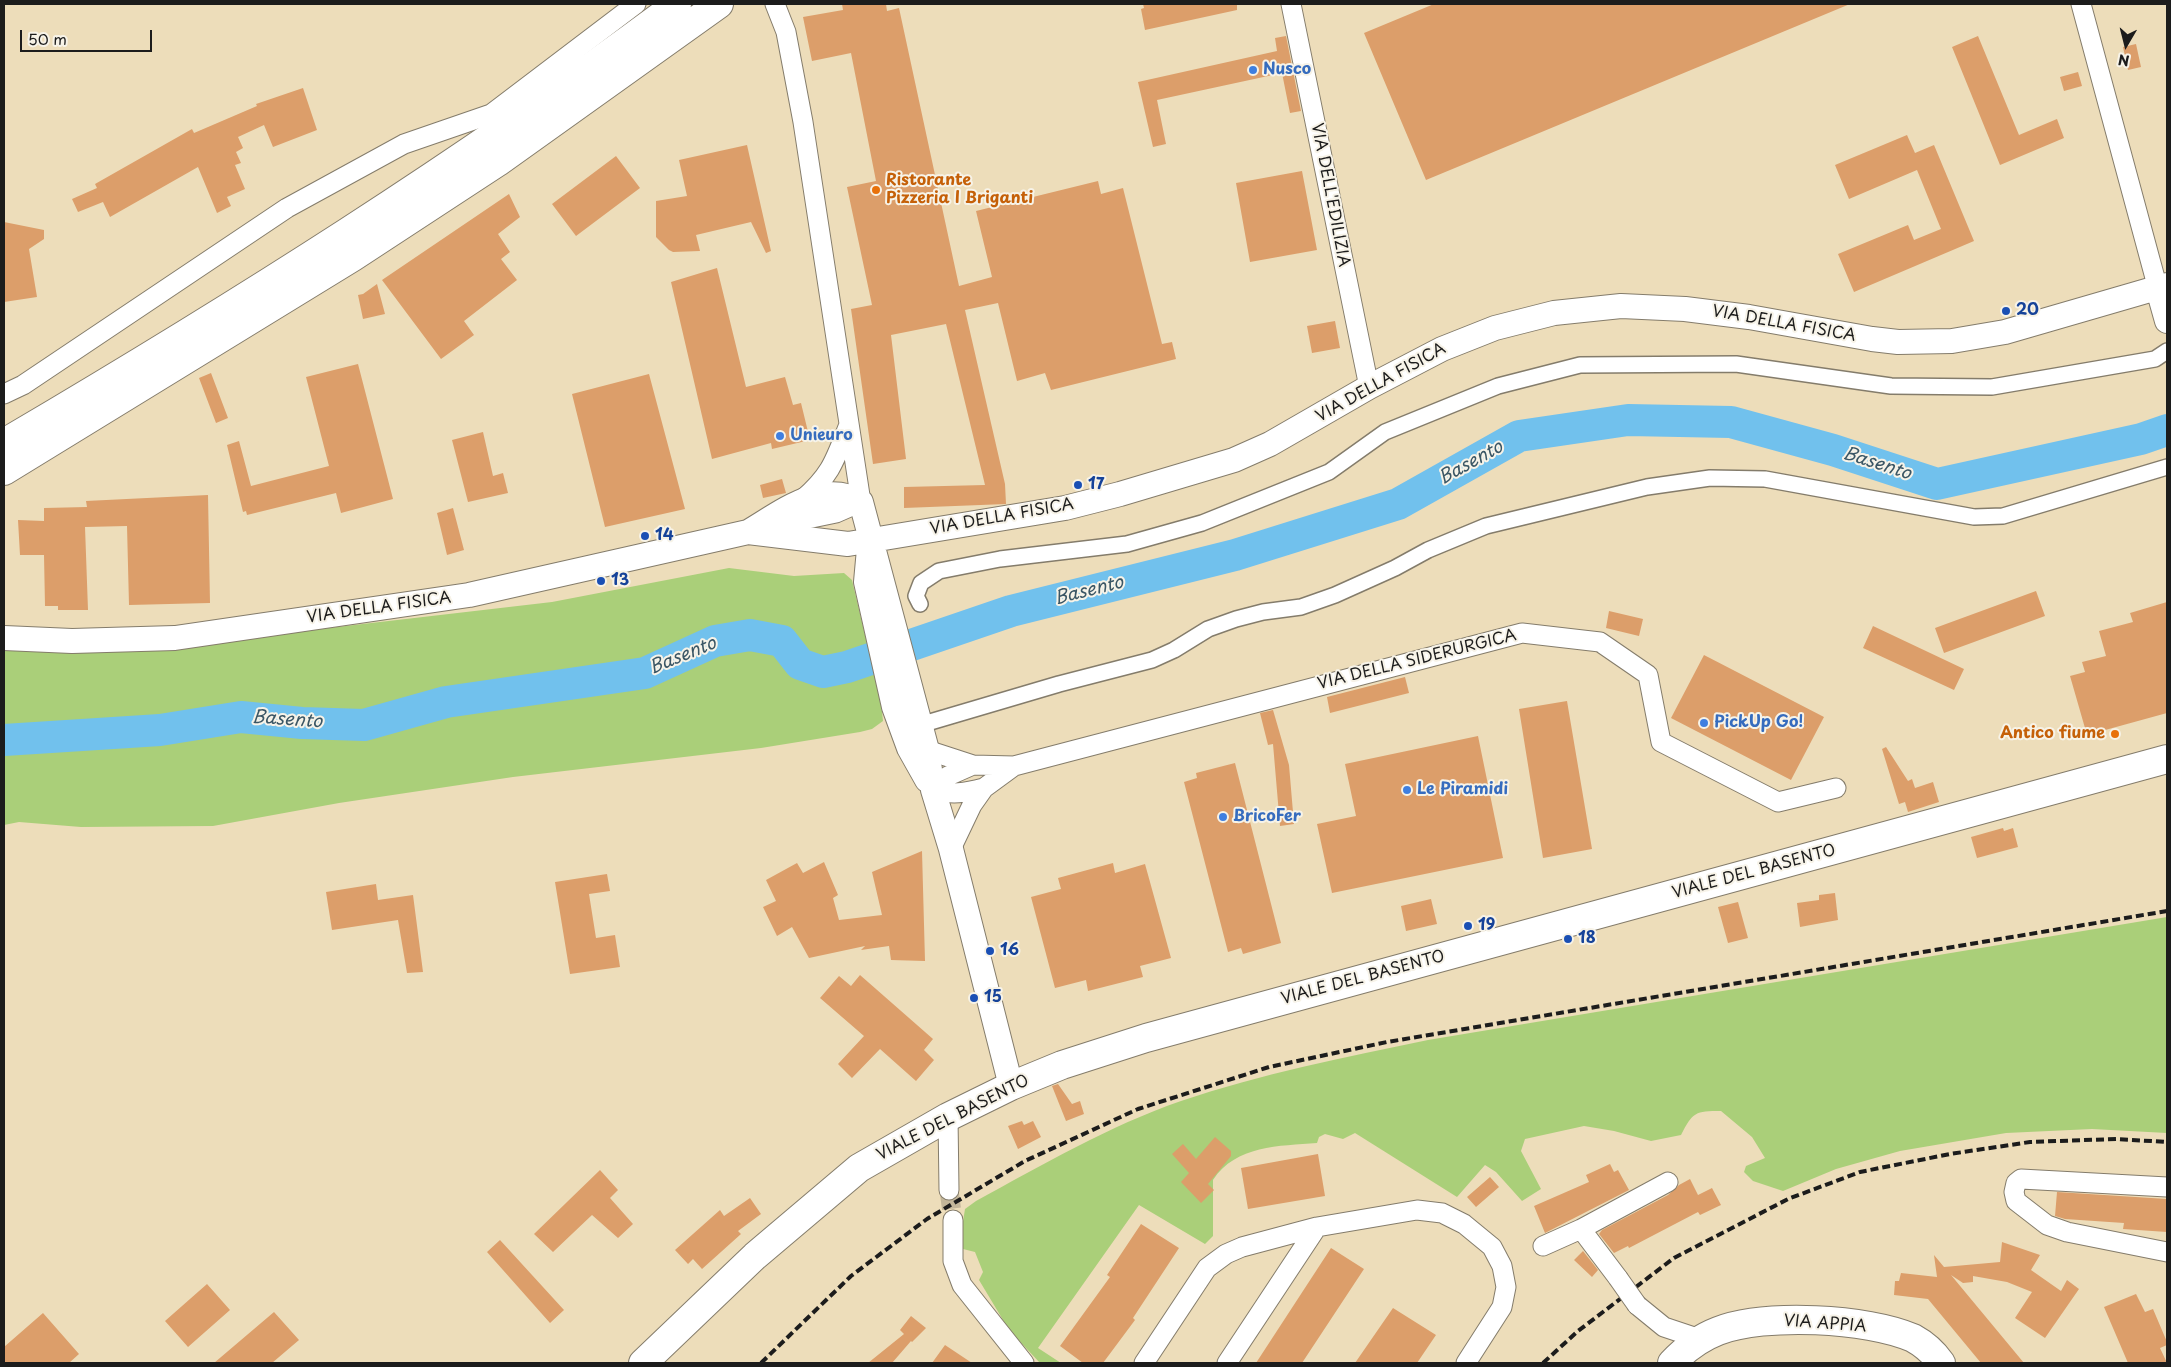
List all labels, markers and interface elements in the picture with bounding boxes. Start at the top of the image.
scale bar [22,20,155,52]
north arrow [2101,20,2151,70]
text: 50 m [28,27,67,50]
text: N [2117,49,2131,72]
place label: Nusco [1263,60,1311,80]
marker: Nusco [1247,64,1259,76]
street label: VIA DELL'EDILIZIA [1307,122,1353,268]
place label: Ristorante Pizzeria I Briganti [886,171,1033,209]
marker: Ristorante Pizzeria I Briganti [870,184,882,196]
place label: 20 [2016,301,2039,321]
street label: VIA DELLA FISICA [1711,302,1857,346]
marker: 20 [2000,305,2012,317]
street label: VIA DELLA FISICA [1313,339,1449,427]
place label: Unieuro [790,426,853,446]
marker: Unieuro [774,430,786,442]
water label: Basento [1435,437,1507,489]
water label: Basento [1840,443,1914,485]
place label: 17 [1088,475,1104,495]
marker: 17 [1072,479,1084,491]
street label: VIA DELLA FISICA [929,495,1075,539]
place label: 14 [655,526,674,546]
marker: 14 [639,530,651,542]
place label: 13 [611,571,629,591]
water label: Basento [1052,572,1126,610]
marker: 13 [595,575,607,587]
street label: VIA DELLA FISICA [306,588,452,628]
street label: VIA DELLA SIDERURGICA [1316,626,1518,694]
water label: Basento [646,633,720,679]
water label: Basento [251,707,323,733]
place label: PickUp Go! [1714,713,1803,733]
marker: PickUp Go! [1698,717,1710,729]
place label: Antico fiume [2000,724,2105,744]
marker: Antico fiume [2109,728,2121,740]
place label: Le Piramidi [1417,780,1508,800]
marker: Le Piramidi [1401,784,1413,796]
place label: BricoFer [1233,807,1301,827]
marker: BricoFer [1217,811,1229,823]
street label: VIALE DEL BASENTO [1670,841,1838,903]
place label: 19 [1478,916,1495,936]
marker: 19 [1462,920,1474,932]
place label: 18 [1578,929,1596,949]
marker: 18 [1562,933,1574,945]
place label: 16 [1000,941,1019,961]
marker: 16 [984,945,996,957]
street label: VIALE DEL BASENTO [1279,947,1447,1009]
place label: 15 [984,988,1002,1008]
marker: 15 [968,992,980,1004]
street label: VIALE DEL BASENTO [874,1071,1032,1165]
street label: VIA APPIA [1783,1312,1867,1336]

